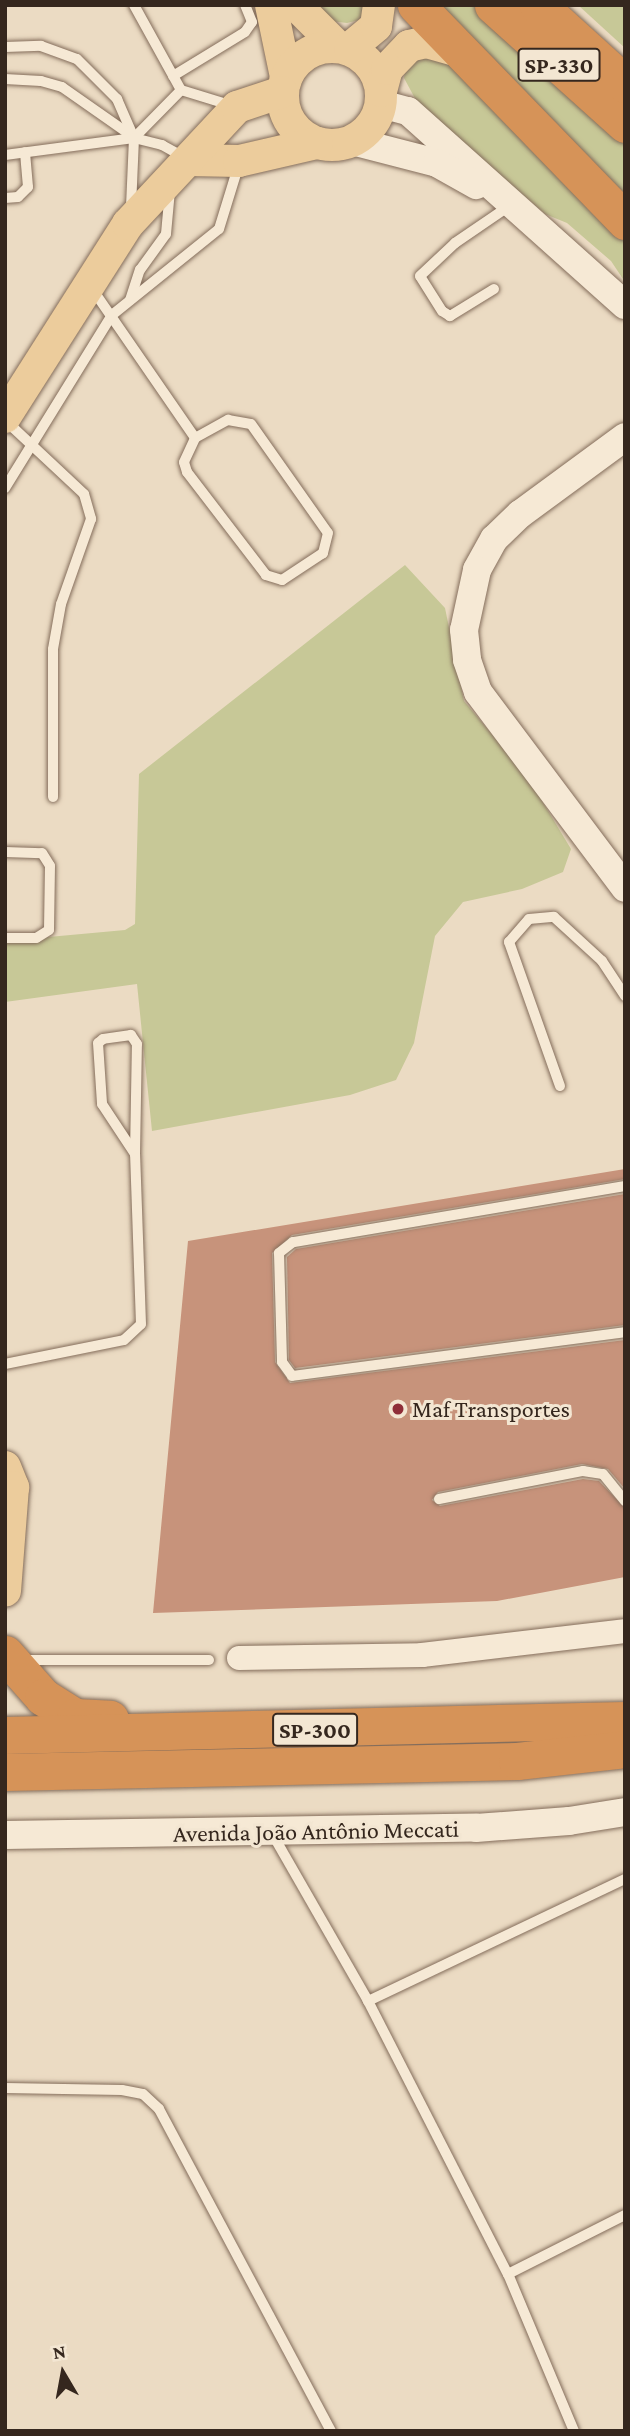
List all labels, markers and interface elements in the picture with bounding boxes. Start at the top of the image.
road number: SP-330 [517,46,601,85]
place label: Maf Transportes [412,1395,570,1423]
marker: Maf Transportes [390,1401,406,1417]
road number: SP-300 [271,1710,359,1750]
street label: Avenida João Antônio Meccati [173,1814,459,1848]
north arrow [28,2338,98,2408]
text: N [51,2340,67,2363]

